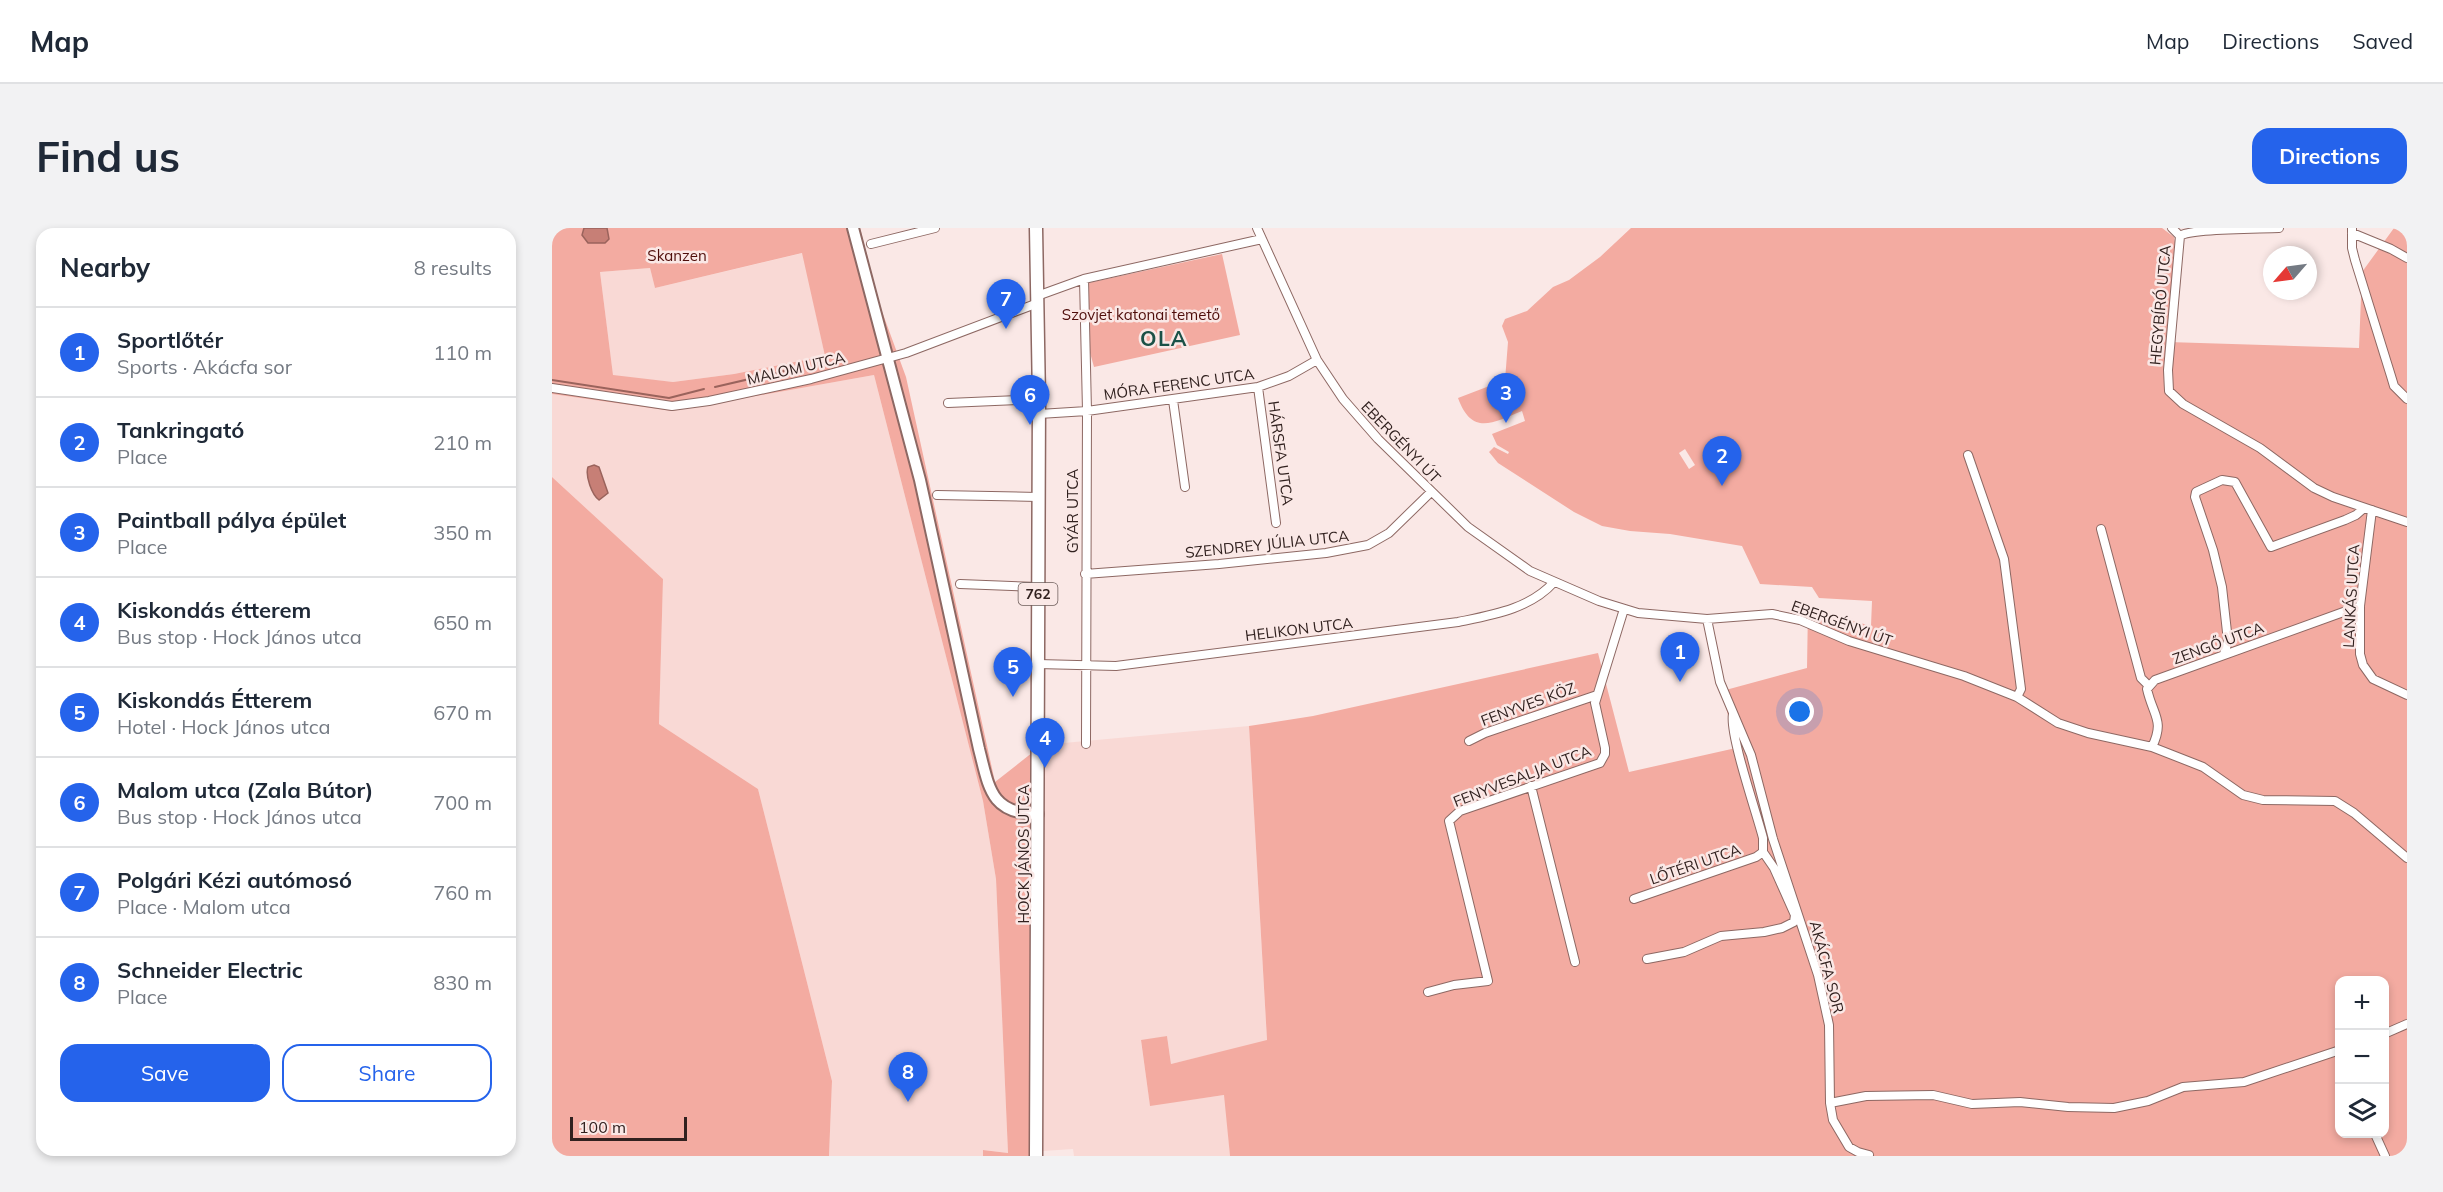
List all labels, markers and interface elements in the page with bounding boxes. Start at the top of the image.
text: Map [30,24,89,59]
text: Map [2146,28,2189,54]
text: Directions [2222,28,2319,54]
text: Saved [2352,28,2413,54]
button: Directions [2252,128,2407,184]
text: Find us [36,130,180,183]
street label: HEGYBÍRÓ UTCA [2145,244,2175,366]
park label: Skanzen [647,246,707,265]
north arrow [2263,246,2317,300]
text: Nearby [60,251,150,284]
text: 8 results [414,255,492,280]
pin: 7 [986,279,1026,329]
park label: Szovjet katonai temető [1062,305,1220,324]
district label: OLA [1140,325,1188,351]
text: Sportlőtér [117,326,223,354]
text: 1 [74,340,86,365]
text: 110 m [433,340,492,365]
street label: MALOM UTCA [745,347,847,389]
text: Sports · Akácfa sor [117,354,292,379]
street label: MÓRA FERENC UTCA [1103,364,1255,404]
pin: 3 [1486,374,1526,423]
pin: 6 [1010,376,1050,425]
street label: EBERGÉNYI ÚT [1357,397,1445,487]
street label: HÁRSFA UTCA [1264,400,1298,506]
text: Tankringató [117,416,244,444]
text: 2 [74,430,86,455]
text: 210 m [433,430,492,455]
pin: 2 [1702,436,1742,486]
text: Place [117,444,167,469]
street label: GYÁR UTCA [1063,469,1082,553]
text: Paintball pálya épület [117,506,346,534]
text: 3 [74,520,86,545]
text: 350 m [433,520,492,545]
street label: SZENDREY JÚLIA UTCA [1184,526,1350,562]
text: Place [117,534,167,559]
street label: LANKÁS UTCA [2339,544,2363,648]
road number: 762 [1018,583,1058,605]
text: Kiskondás étterem [117,596,311,624]
street label: EBERGÉNYI ÚT [1789,596,1895,650]
text: 4 [74,610,86,635]
text: 650 m [433,610,492,635]
street label: HELIKON UTCA [1244,613,1354,645]
street label: ZENGŐ UTCA [2170,618,2266,668]
text: Bus stop · Hock János utca [117,624,362,649]
pin: 1 [1660,632,1700,682]
pin: 5 [994,648,1032,697]
street label: FENYVES KÖZ [1478,678,1578,730]
text: Kiskondás Étterem [117,686,312,714]
your location [1785,697,1814,726]
text: 5 [74,700,86,725]
text: 670 m [433,700,492,725]
text: Hotel · Hock János utca [117,714,331,739]
pin: 4 [1026,718,1064,768]
street label: FENYVESALJA UTCA [1450,741,1594,811]
text: Malom utca (Zala Bútor) [117,776,373,804]
street label: HOCK JÁNOS UTCA [1014,784,1033,924]
text: 6 [74,790,86,815]
text: 700 m [433,790,492,815]
text: Bus stop · Hock János utca [117,804,362,829]
street label: LŐTÉRI UTCA [1647,840,1743,888]
text: Polgári Kézi autómosó [117,866,352,894]
text: 7 [74,880,86,905]
text: 760 m [433,880,492,905]
text: Place · Malom utca [117,894,291,919]
street label: AKÁCFA SOR [1806,919,1848,1015]
text: Schneider Electric [117,956,303,984]
text: 8 [74,970,86,995]
text: 830 m [433,970,492,995]
map controls [2335,976,2389,1138]
button: + [2335,976,2389,1030]
text: Place [117,984,167,1009]
button: − [2335,1030,2389,1084]
button: Save [60,1044,270,1102]
button: Share [282,1044,492,1102]
pin: 8 [888,1052,928,1102]
button: layers [2335,1084,2389,1138]
scale bar [570,1114,687,1142]
text: 100 m [579,1117,626,1137]

